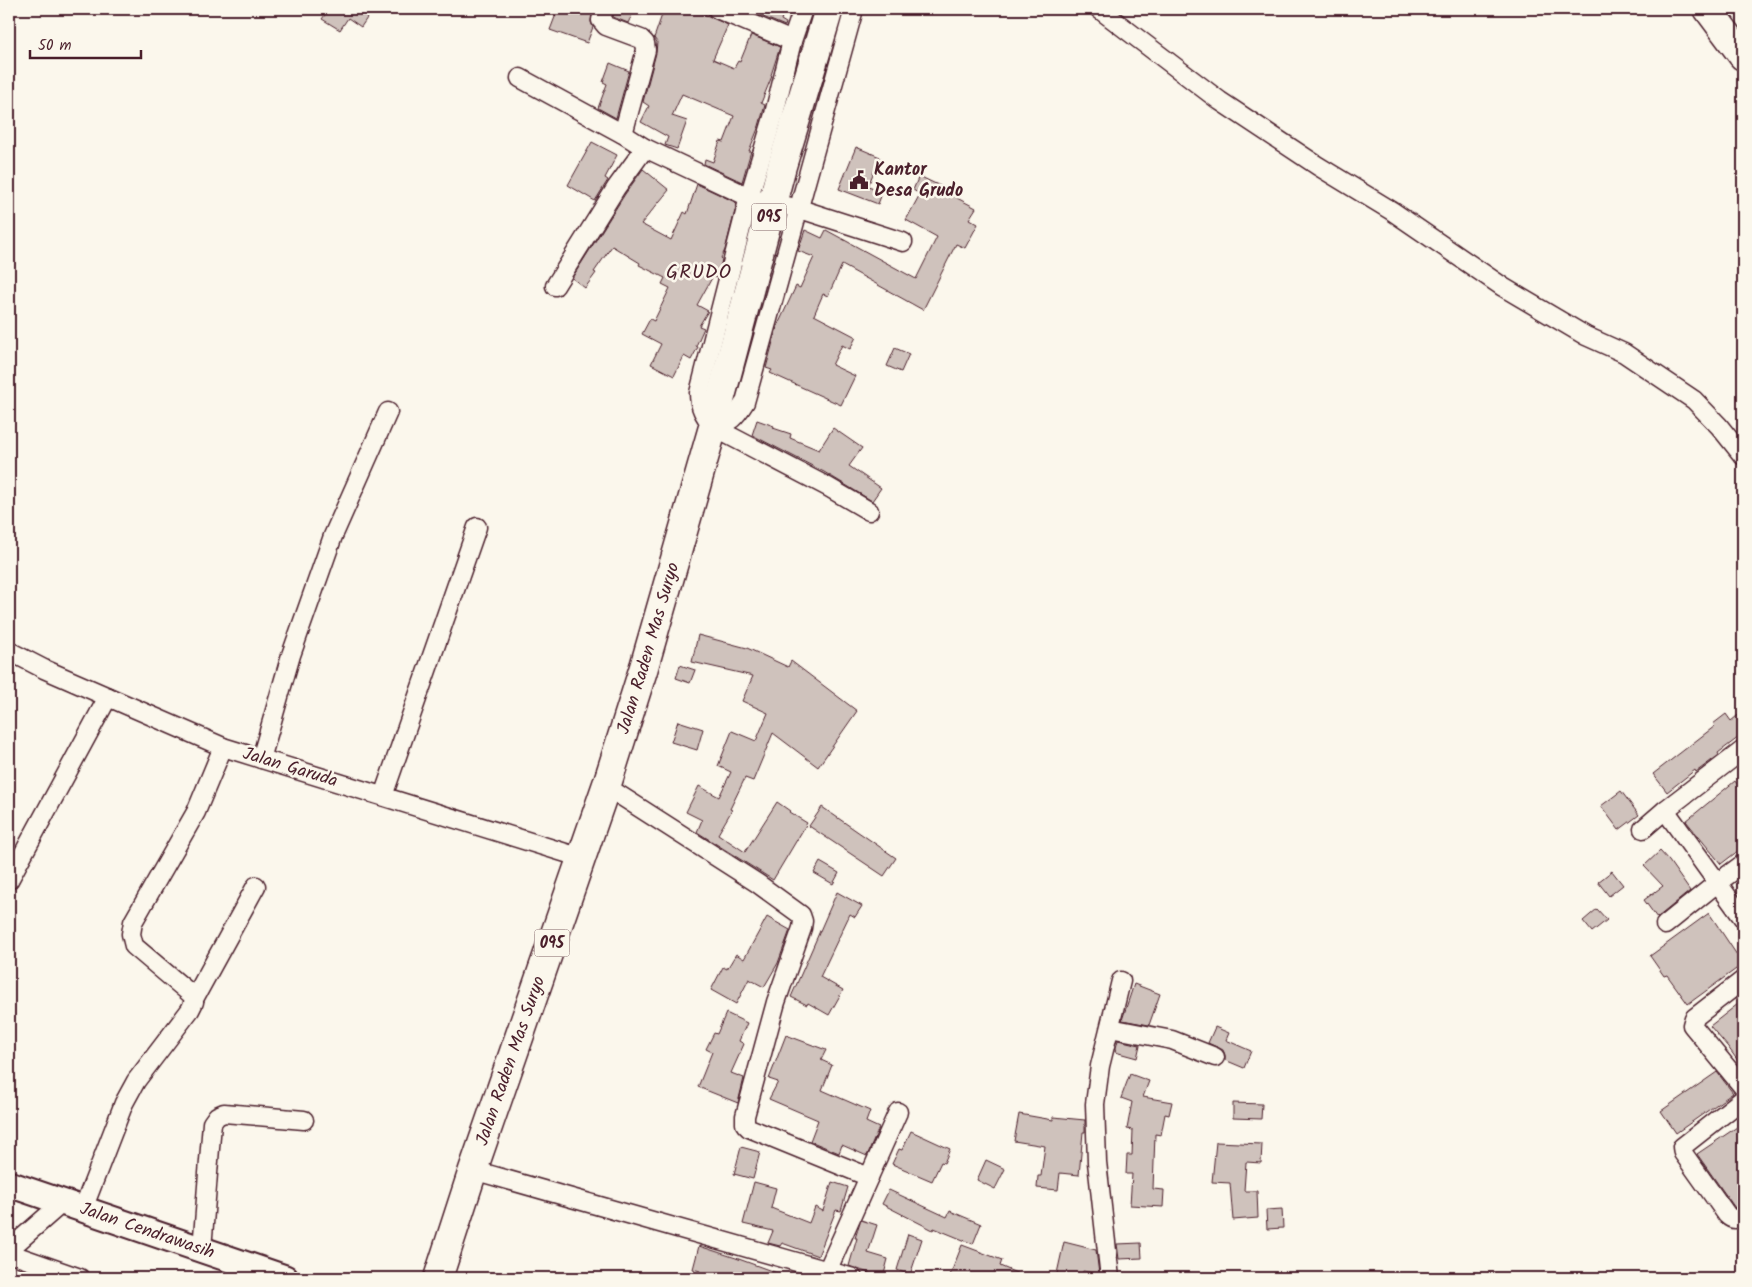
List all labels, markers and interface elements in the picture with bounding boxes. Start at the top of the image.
scale bar [30,28,141,60]
text: 50 m [38,34,72,58]
place label: Kantor Desa Grudo [874,156,963,206]
public building icon: Kantor Desa Grudo [848,169,870,191]
road number: 095 [752,203,786,230]
district label: GRUDO [666,257,732,289]
street label: Jalan Raden Mas Suryo [609,559,688,738]
street label: Jalan Garuda [239,740,341,796]
road number: 095 [534,930,570,956]
street label: Jalan Raden Mas Suryo [468,972,554,1150]
street label: Jalan Cendrawasih [76,1195,218,1267]

